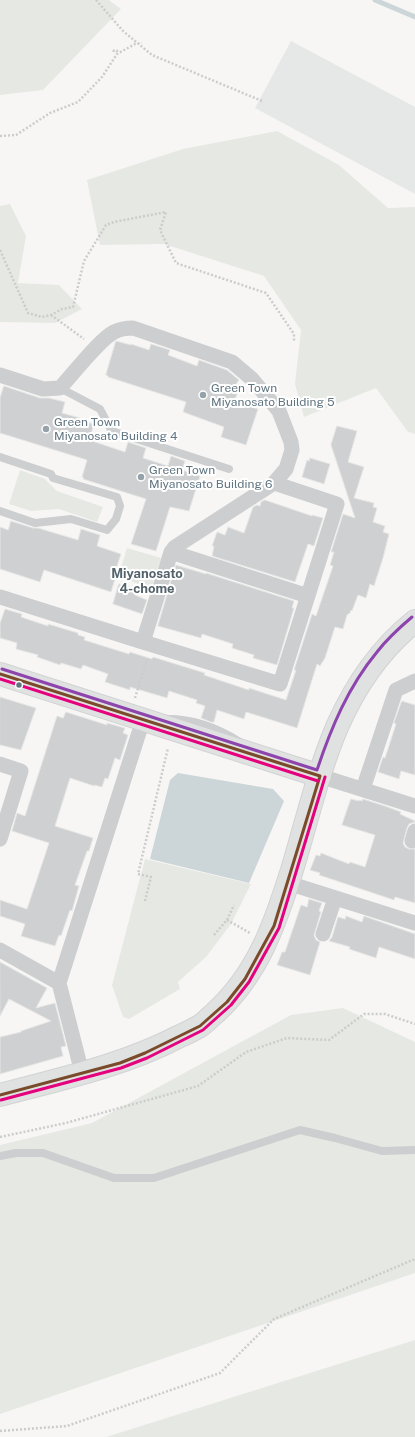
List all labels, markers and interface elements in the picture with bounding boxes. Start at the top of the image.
place label: Green Town Miyanosato Building 5 [211,381,335,409]
marker: Green Town Miyanosato Building 5 [198,390,208,400]
place label: Green Town Miyanosato Building 4 [54,415,177,443]
marker: Green Town Miyanosato Building 4 [41,424,51,434]
place label: Green Town Miyanosato Building 6 [149,463,272,491]
marker: Green Town Miyanosato Building 6 [136,472,146,482]
district label: Miyanosato 4-chome [111,566,183,597]
unlabelled marker [14,680,24,690]

